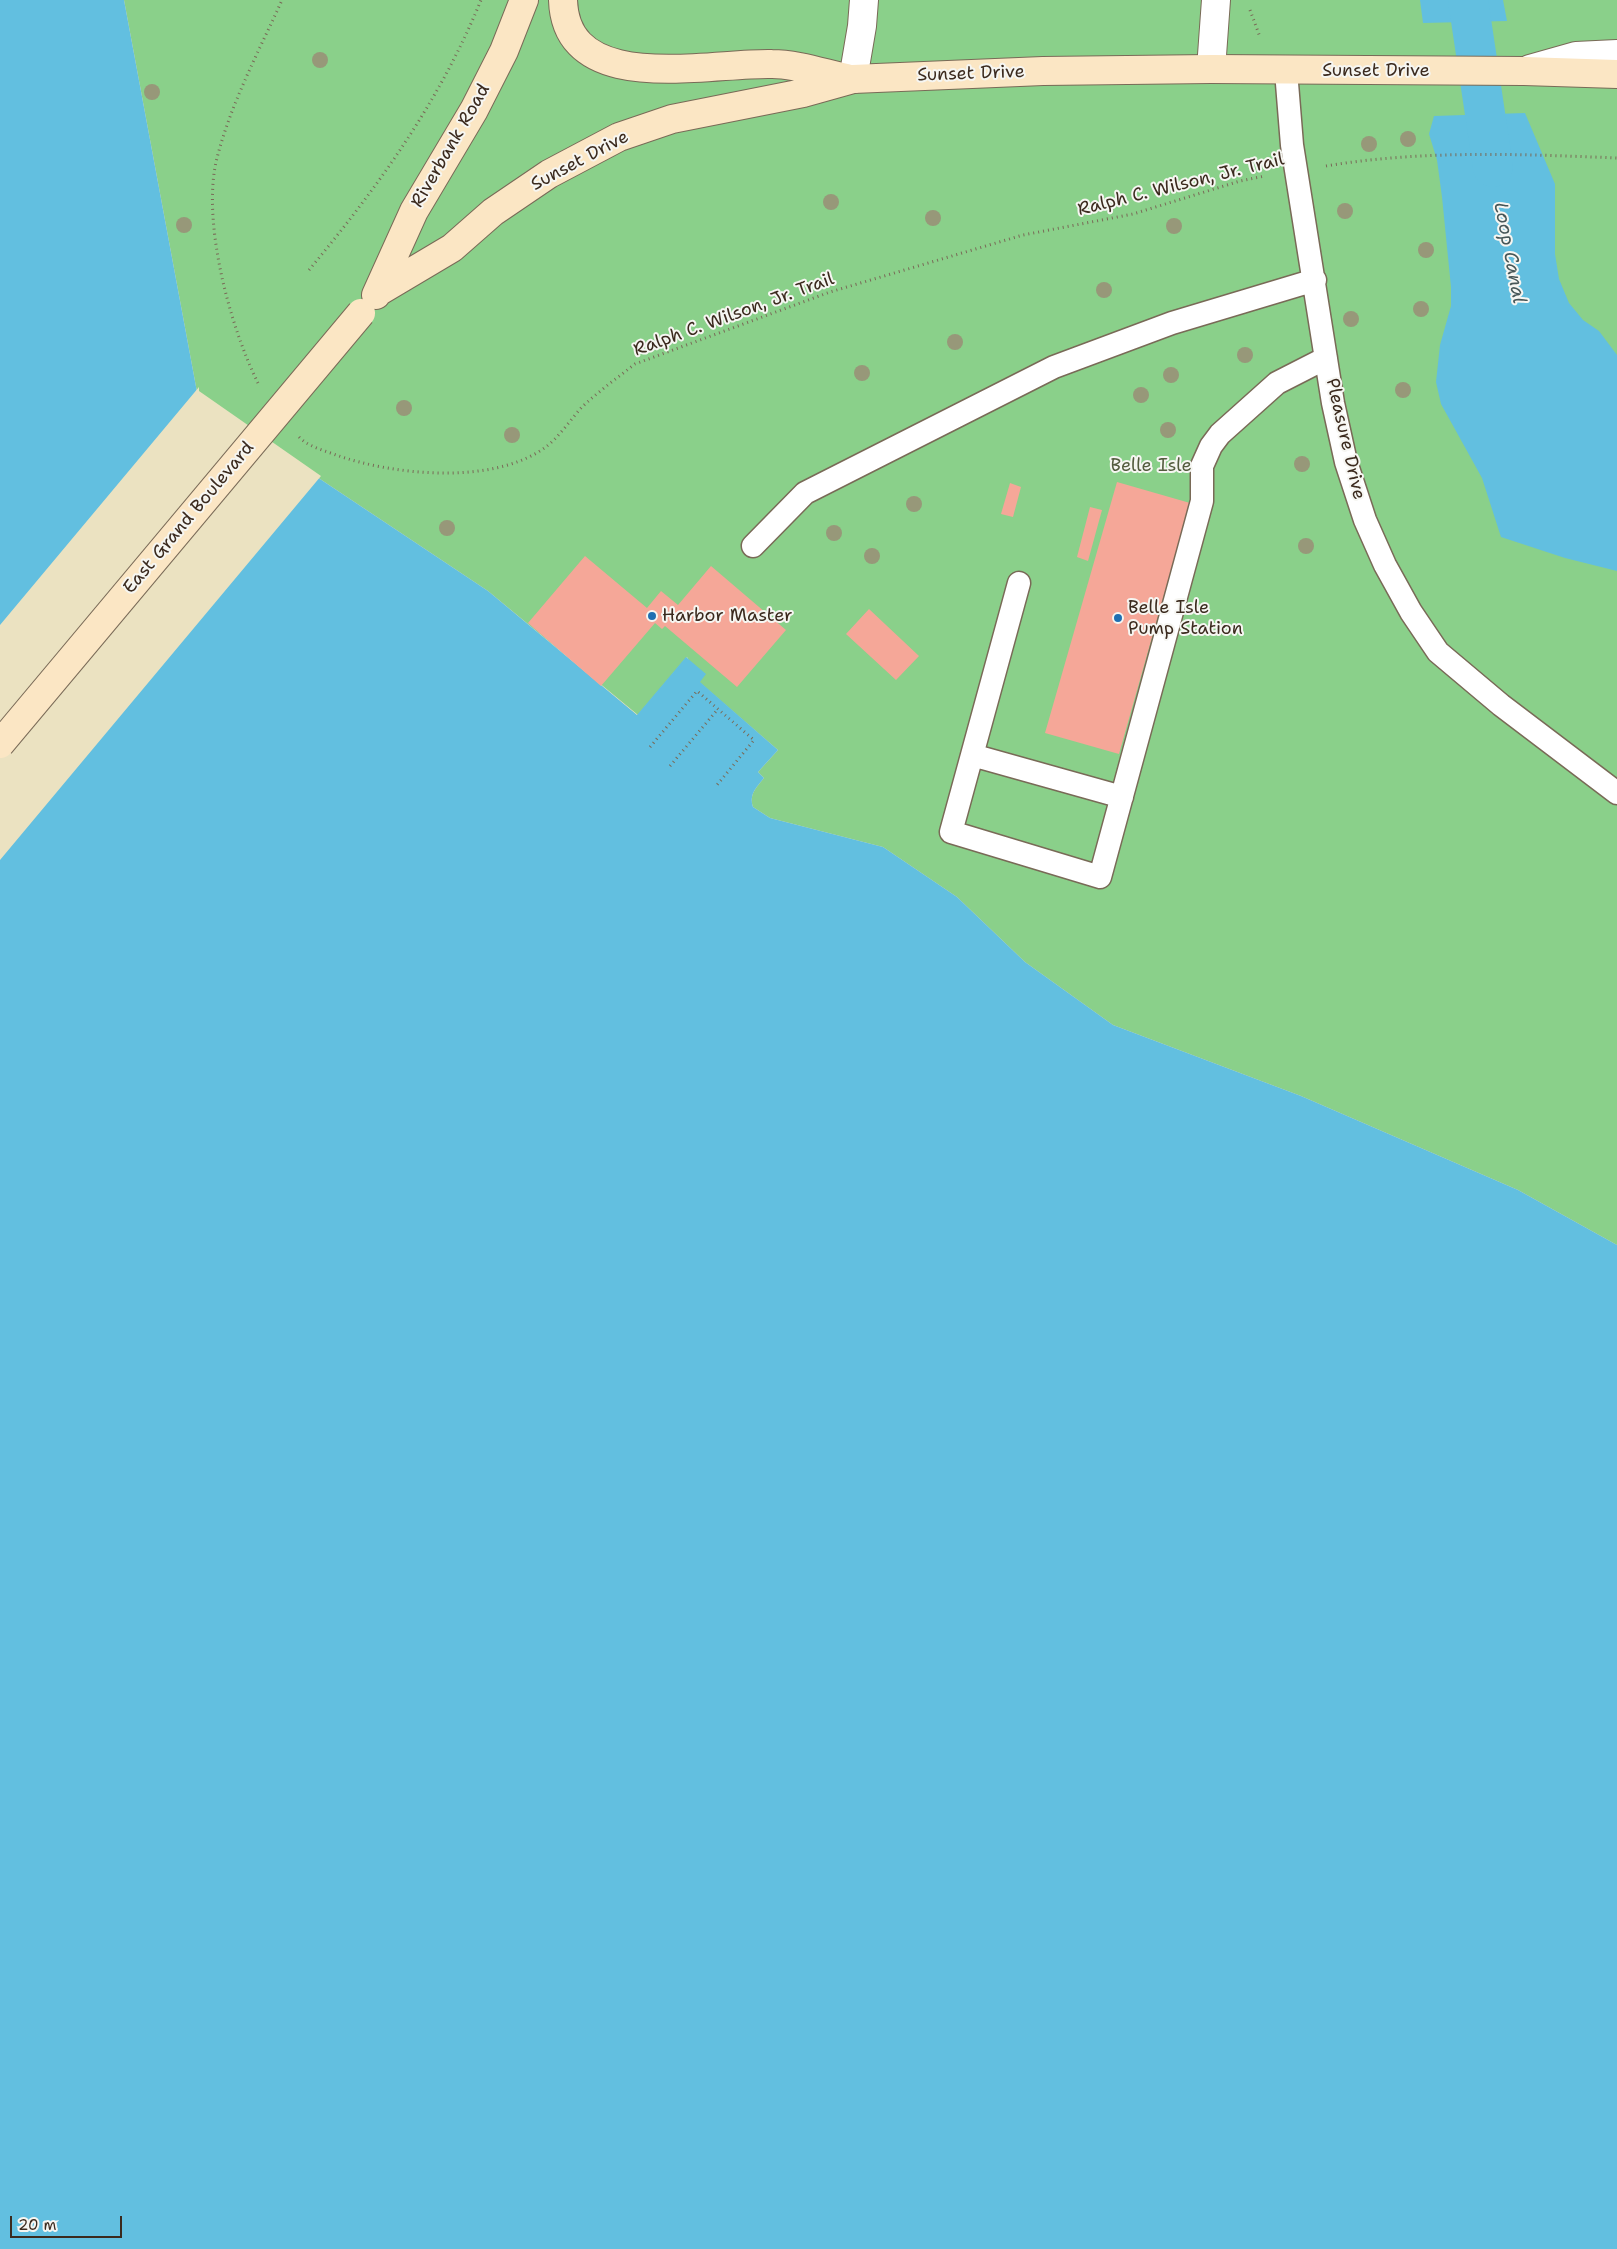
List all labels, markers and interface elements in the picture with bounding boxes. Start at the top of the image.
street label: Sunset Drive [1322,60,1430,82]
street label: Sunset Drive [917,61,1025,87]
street label: Riverbank Road [407,80,495,212]
street label: Sunset Drive [527,126,633,196]
street label: Ralph C. Wilson, Jr. Trail [1076,149,1286,221]
water label: Loop Canal [1488,200,1530,306]
street label: Ralph C. Wilson, Jr. Trail [631,269,837,361]
street label: Pleasure Drive [1321,376,1369,502]
street label: East Grand Boulevard [119,438,259,598]
park label: Belle Isle [1110,455,1192,477]
place label: Belle Isle Pump Station [1128,597,1243,640]
place label: Harbor Master [662,605,793,627]
marker: Harbor Master [646,610,658,622]
marker: Belle Isle Pump Station [1112,612,1124,624]
scale bar [12,2206,125,2238]
text: 20 m [18,2215,57,2235]

